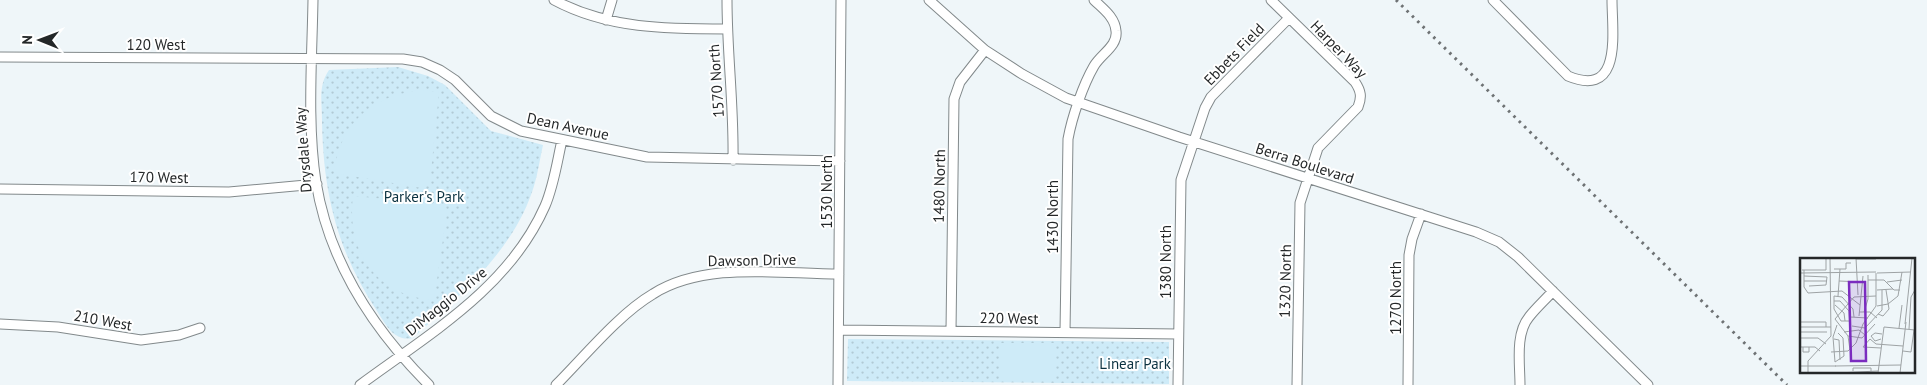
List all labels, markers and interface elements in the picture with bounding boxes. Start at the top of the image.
north arrow [15,15,65,65]
street label: Harper Way [1307,16,1371,82]
street label: Ebbets Field [1200,19,1268,89]
text: N [18,35,36,45]
street label: 120 West [126,35,186,54]
street label: 1570 North [704,44,728,118]
street label: Drysdale Way [291,107,315,193]
street label: Dean Avenue [525,108,611,144]
street label: Berra Boulevard [1253,138,1357,188]
street label: 1480 North [929,149,949,223]
street label: 1530 North [817,155,836,229]
street label: 170 West [129,167,189,187]
street label: 1430 North [1043,180,1062,254]
park label: Parker's Park [384,187,465,206]
street label: 1380 North [1156,225,1175,299]
street label: 1320 North [1275,244,1295,318]
street label: Dawson Drive [708,250,796,270]
inset map [1800,258,1914,372]
street label: 1270 North [1386,261,1405,335]
street label: DiMaggio Drive [402,262,490,340]
street label: 210 West [72,306,134,334]
street label: 220 West [979,308,1039,328]
park label: Linear Park [1099,354,1172,373]

